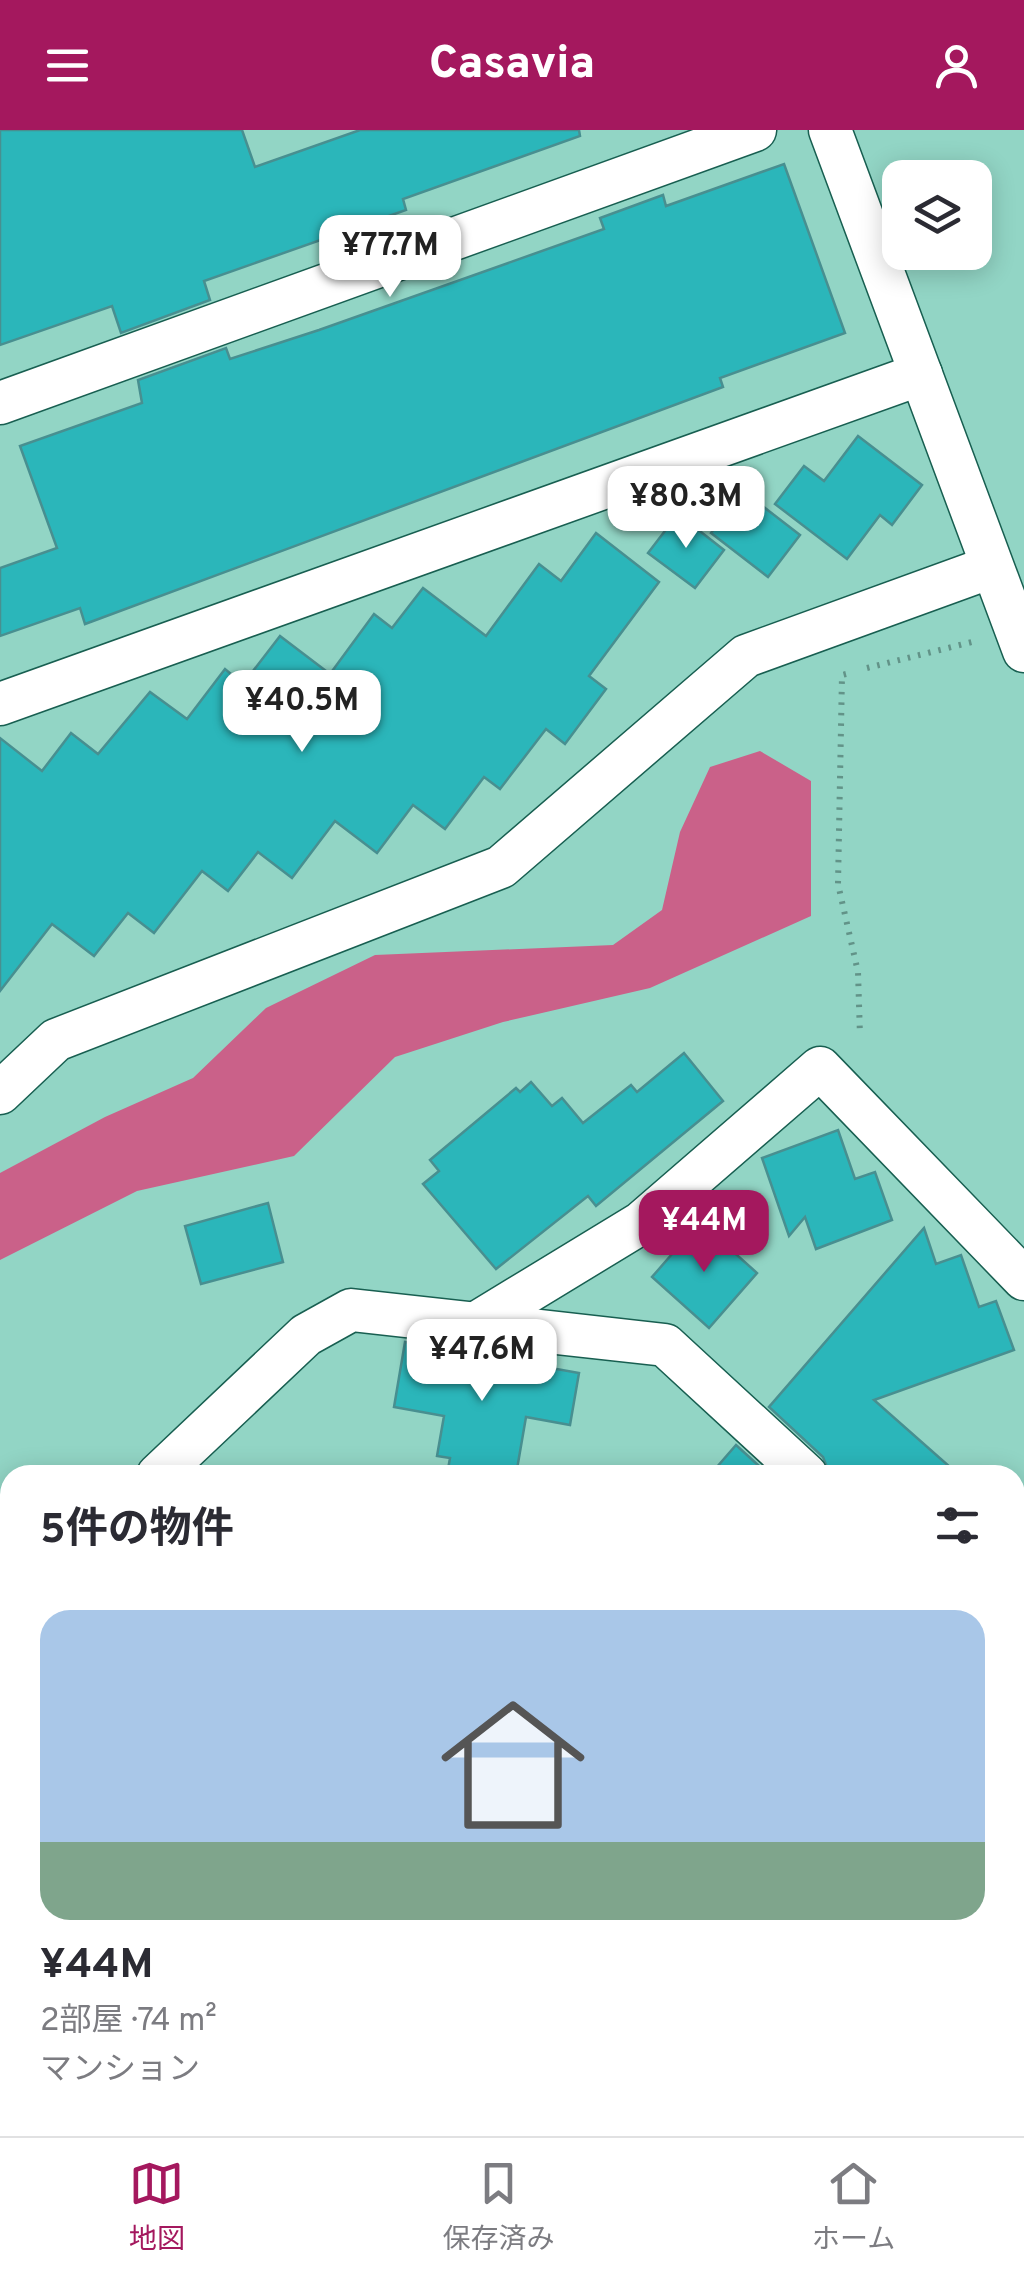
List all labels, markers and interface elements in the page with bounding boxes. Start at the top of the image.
text: Casavia [429,37,595,94]
icon: menu [40,38,95,93]
icon: person [929,38,984,93]
map controls [882,160,992,270]
button: layers [882,160,992,270]
pin: ¥77.7M [309,215,471,300]
text: ¥77.7M [341,227,439,267]
pin: ¥80.3M [605,466,767,551]
text: ¥80.3M [630,478,742,518]
pin: ¥40.5M [221,670,383,755]
text: ¥40.5M [245,682,359,722]
pin: ¥44M [645,1190,763,1275]
text: ¥44M [661,1202,747,1242]
pin: ¥47.6M [401,1319,563,1404]
text: ¥47.6M [429,1331,535,1371]
icon: filters [930,1498,985,1553]
text: 5件の物件 [40,1505,234,1558]
icon: home [423,1675,603,1855]
text: ¥44M [40,1940,153,1993]
text: 2部屋 · 74 m² [40,2002,217,2042]
text: マンション [40,2051,200,2091]
tab: 地図 [129,2156,185,2259]
tab: 保存済み [442,2156,554,2259]
tab: ホーム [812,2156,895,2259]

